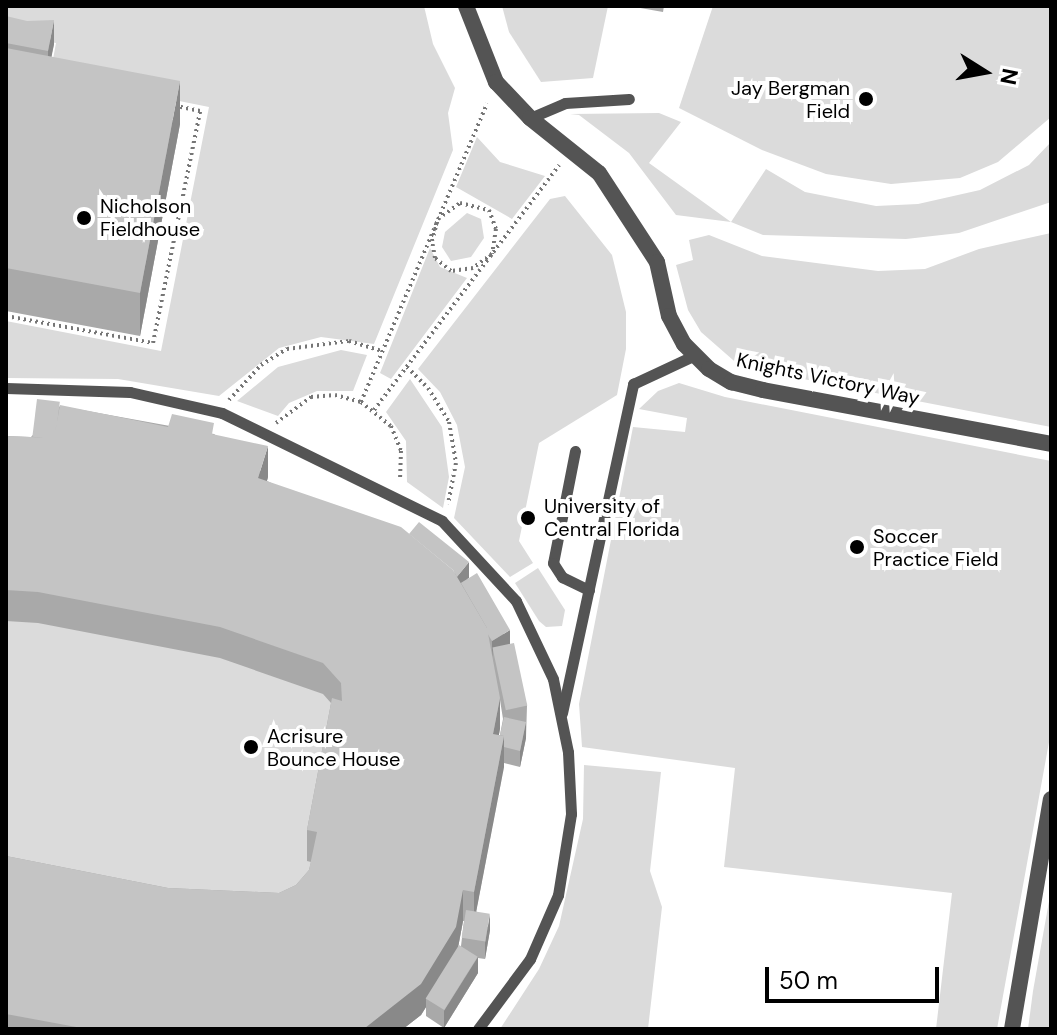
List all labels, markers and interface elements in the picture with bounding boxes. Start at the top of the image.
north arrow [945,32,1025,112]
text: N [993,66,1025,87]
place label: Jay Bergman Field [731,76,850,123]
marker: Jay Bergman Field [857,90,875,108]
place label: Nicholson Fieldhouse [100,194,200,241]
marker: Nicholson Fieldhouse [75,209,93,227]
street label: Knights Victory Way [734,348,922,410]
place label: University of Central Florida [544,494,680,541]
marker: University of Central Florida [519,509,537,527]
place label: Soccer Practice Field [873,524,999,571]
marker: Soccer Practice Field [848,538,866,556]
place label: Acrisure Bounce House [267,724,400,771]
marker: Acrisure Bounce House [242,738,260,756]
scale bar [769,951,943,1001]
text: 50 m [779,965,838,996]

